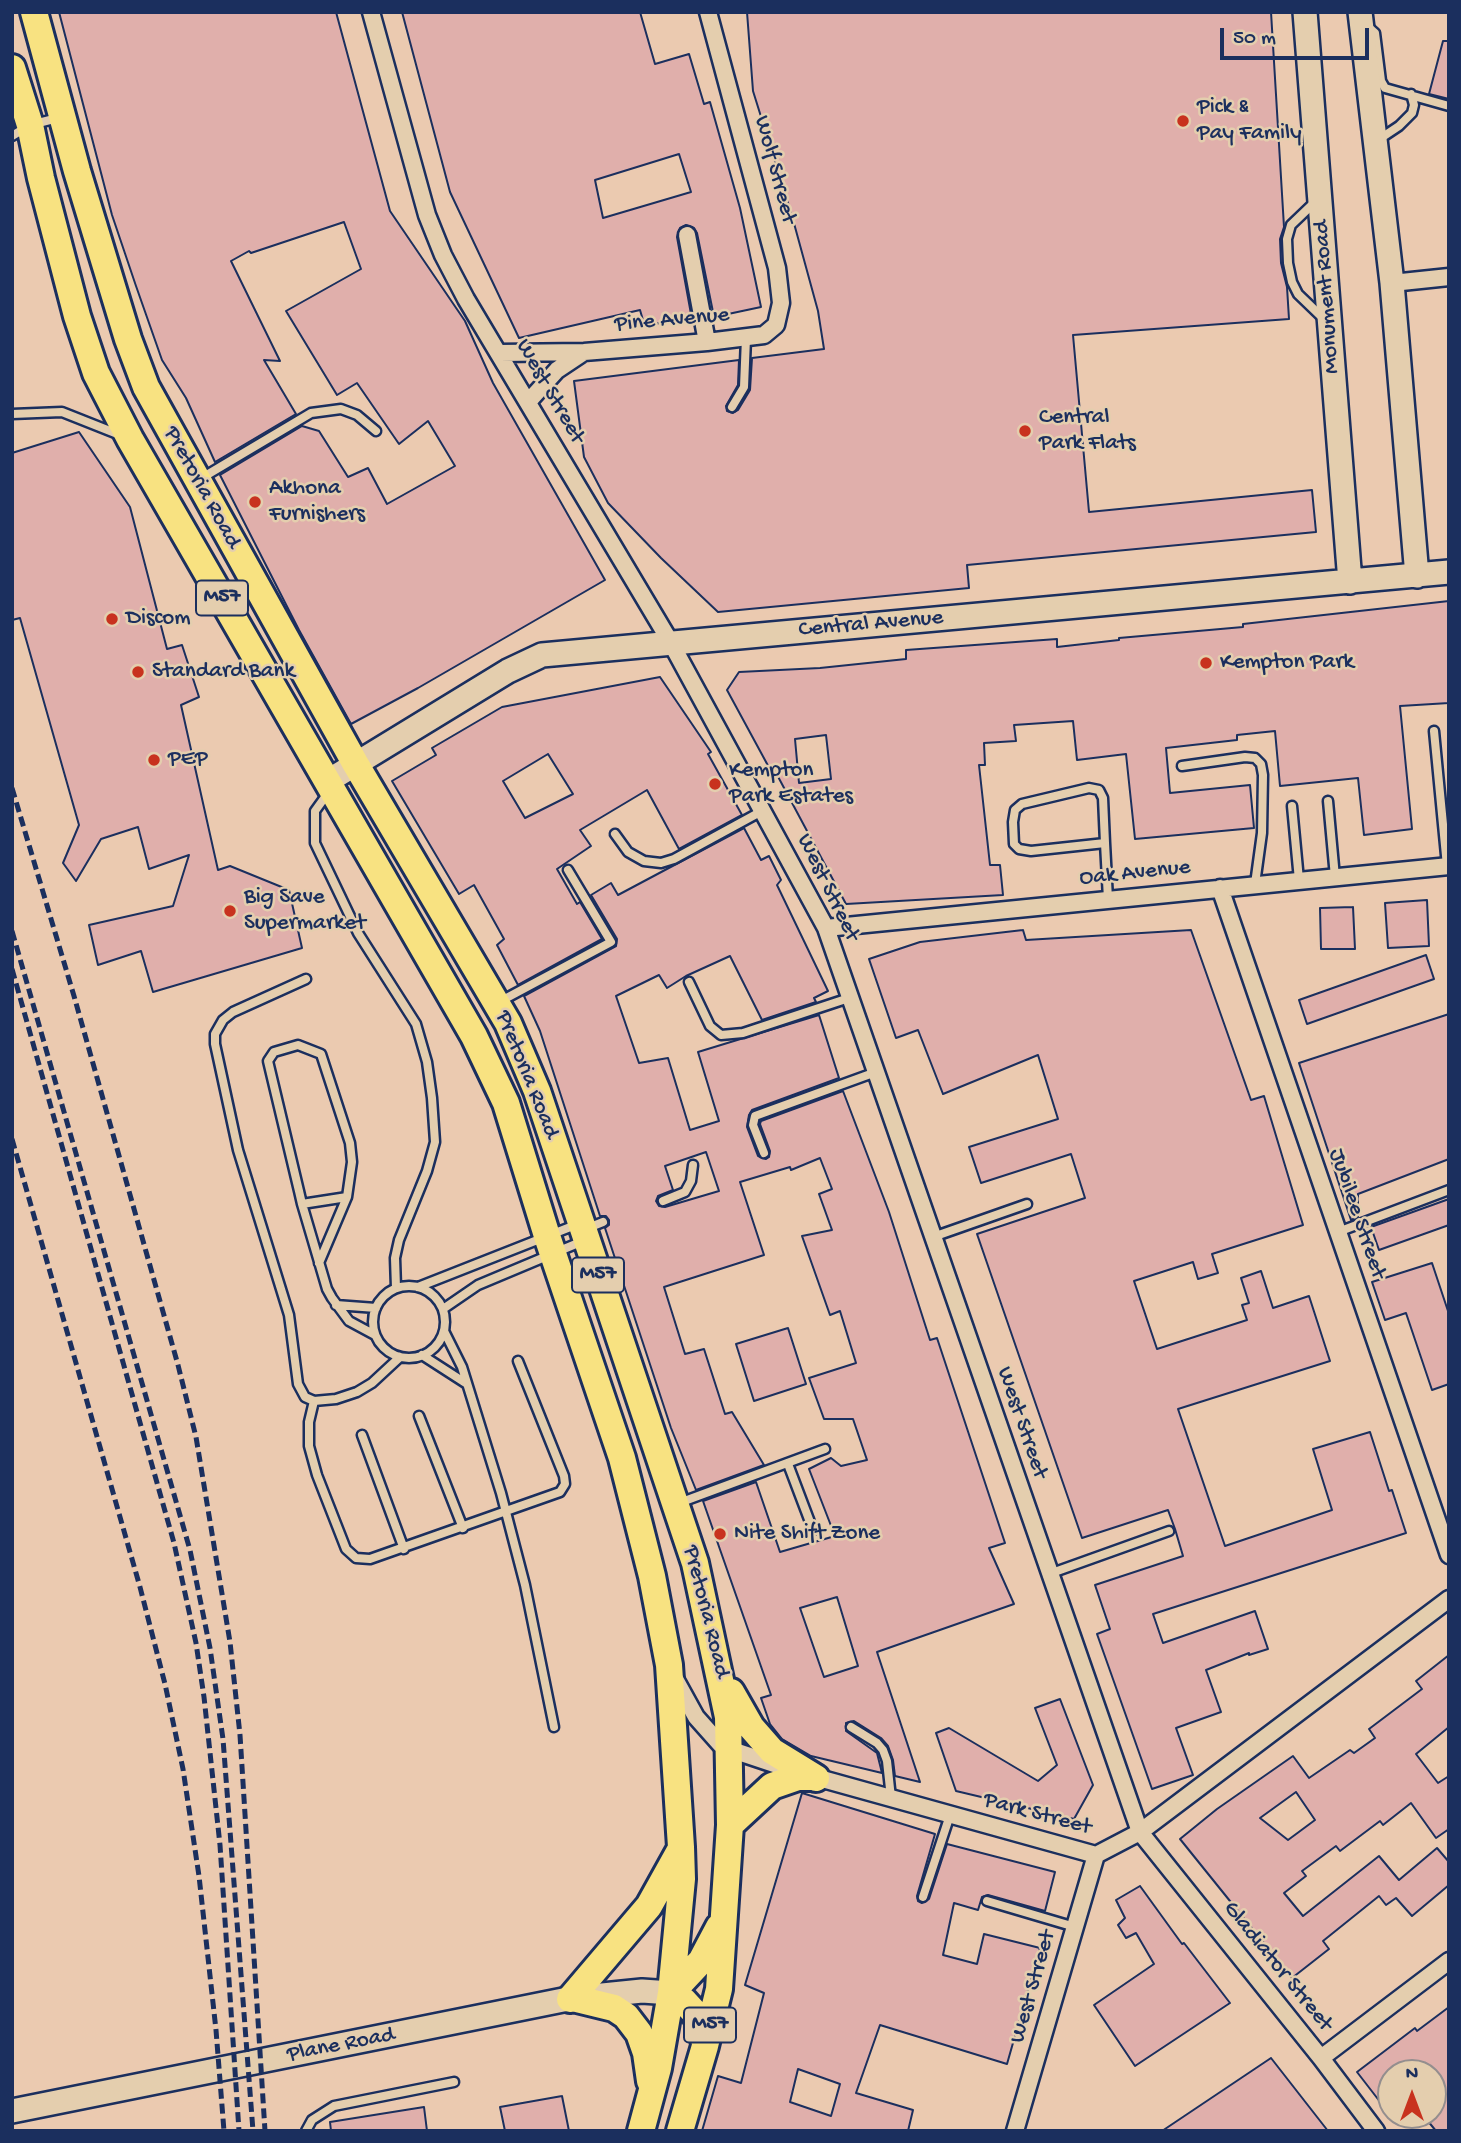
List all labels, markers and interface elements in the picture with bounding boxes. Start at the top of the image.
scale bar [1223,14,1372,58]
text: 50 m [1233,27,1276,52]
place label: Pick & Pay Family [1197,94,1301,148]
street label: Wolf Street [746,113,802,227]
marker: Pick & Pay Family [1175,113,1191,129]
street label: Monument Road [1309,219,1347,375]
street label: Pine Avenue [613,302,731,340]
street label: West Street [508,335,590,449]
place label: Central Park Flats [1039,404,1136,458]
street label: Pretoria Road [156,422,246,554]
marker: Central Park Flats [1017,423,1033,439]
place label: Akhona Furnishers [269,475,365,529]
marker: Akhona Furnishers [247,494,263,510]
road number: M57 [196,580,248,616]
place label: Discom [126,605,191,633]
street label: Central Avenue [797,605,945,645]
marker: Discom [104,611,120,627]
place label: Kempton Park [1220,649,1354,677]
marker: Kempton Park [1198,655,1214,671]
place label: Standard Bank [152,658,295,686]
marker: Standard Bank [130,664,146,680]
place label: PEP [168,746,208,774]
marker: PEP [146,752,162,768]
place label: Kempton Park Estates [729,757,853,811]
marker: Kempton Park Estates [707,776,723,792]
street label: West Street [789,830,865,946]
street label: Oak Avenue [1078,854,1192,894]
place label: Big Save Supermarket [244,884,366,938]
marker: Big Save Supermarket [222,903,238,919]
street label: Pretoria Road [488,1007,564,1143]
street label: Jubilee Street [1321,1145,1391,1283]
road number: M57 [572,1258,624,1292]
street label: West Street [989,1364,1053,1482]
place label: Nite Shift Zone [734,1520,880,1548]
marker: Nite Shift Zone [712,1526,728,1542]
street label: Pretoria Road [675,1543,735,1681]
street label: Park Street [980,1787,1094,1843]
street label: Gladiator Street [1216,1896,1338,2038]
street label: West Street [1005,1927,1063,2047]
road number: M57 [684,2008,736,2042]
street label: Plane Road [285,2022,397,2070]
north arrow [1377,2059,1447,2129]
text: N [1406,2063,1418,2086]

